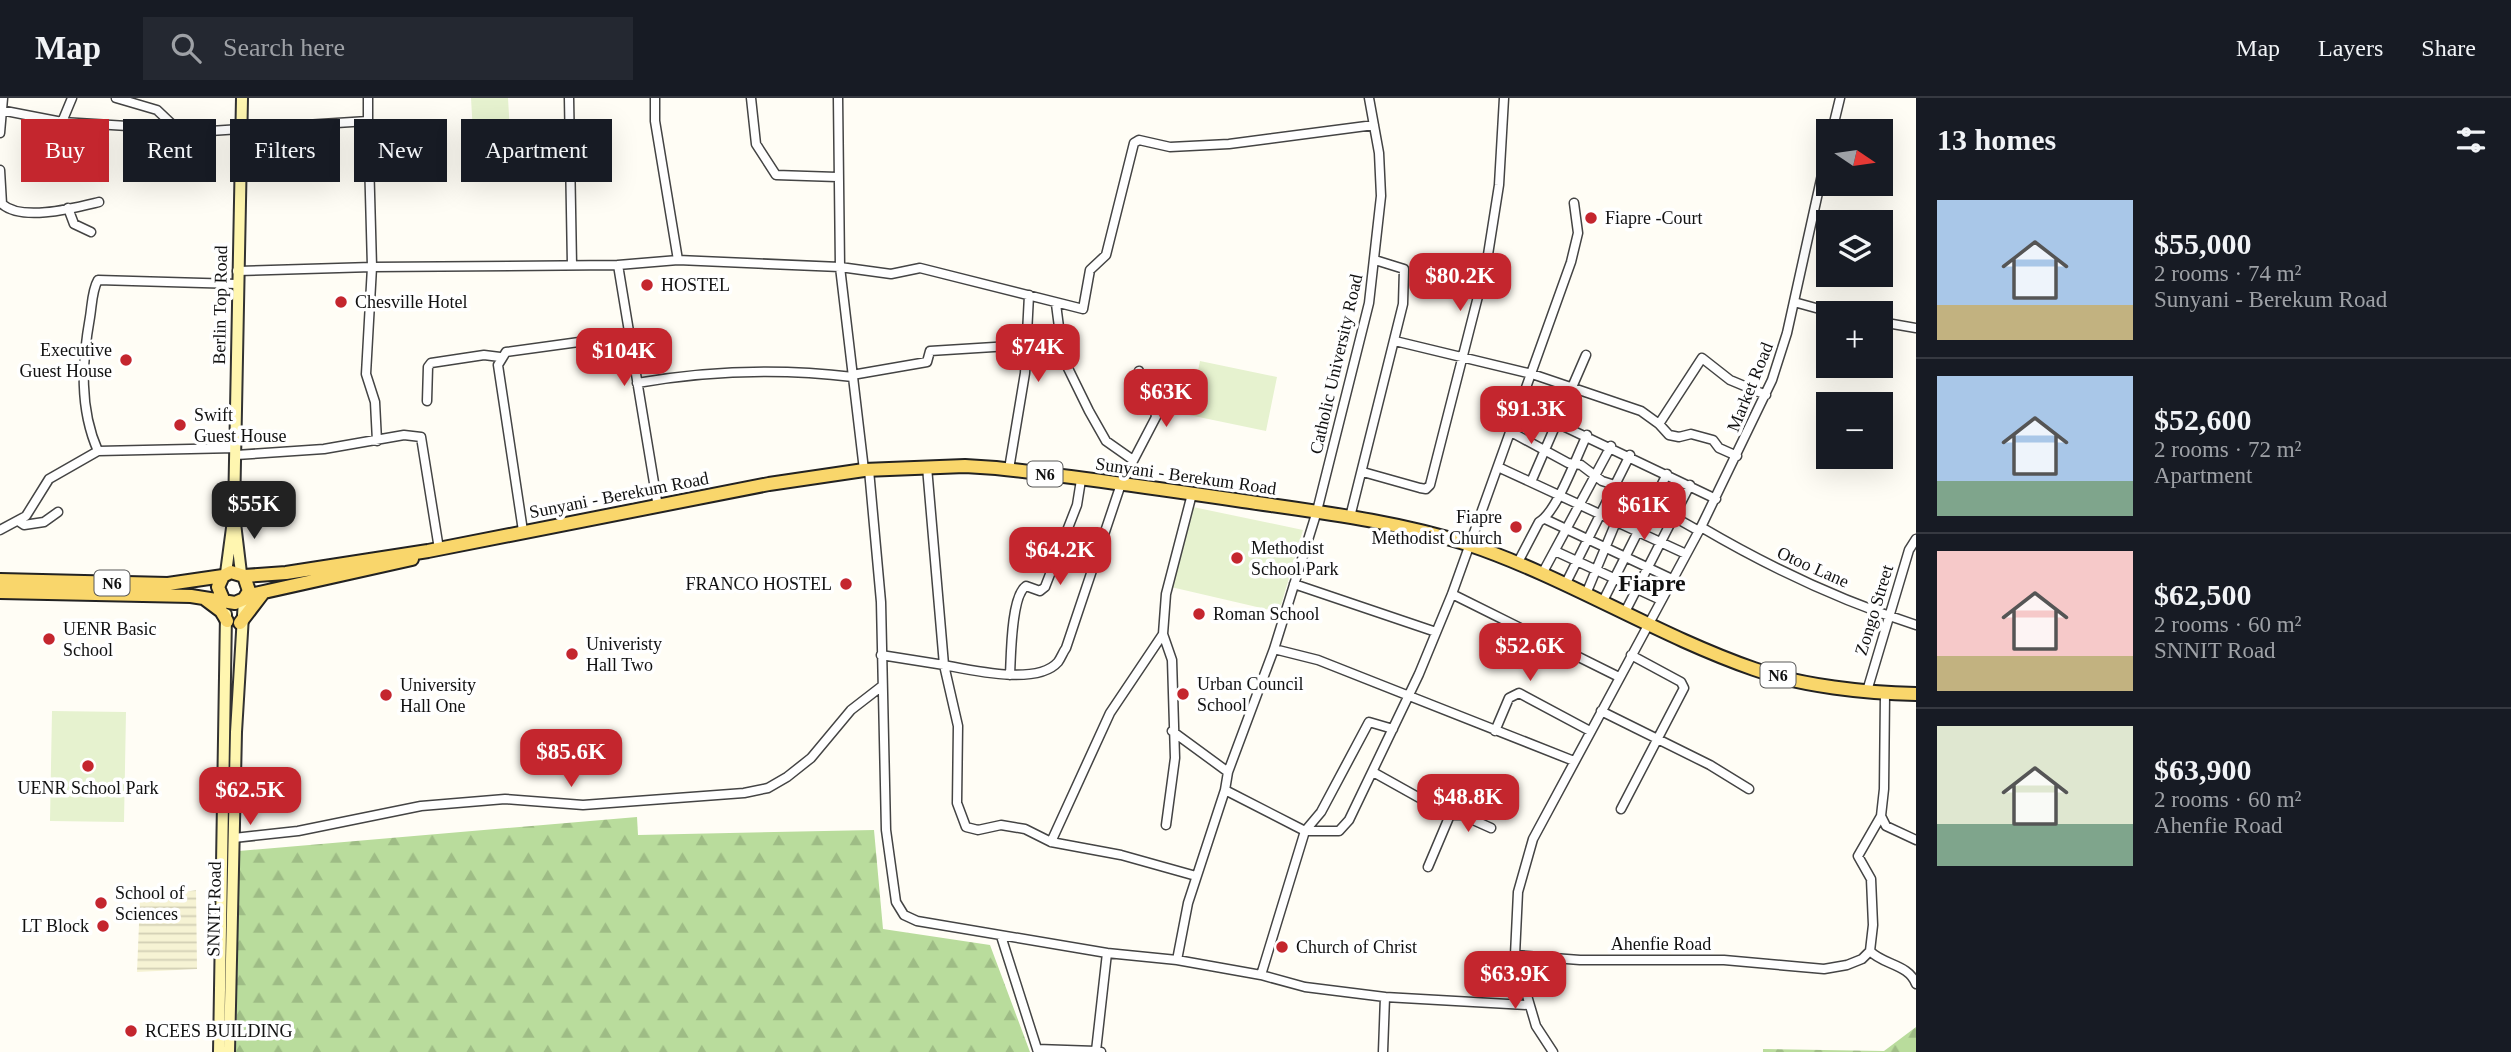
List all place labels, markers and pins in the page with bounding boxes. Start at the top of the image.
place label: Fiapre -Court [1605,208,1702,228]
marker: Fiapre -Court [1583,210,1599,226]
pin: $80.2K [1403,254,1517,313]
place label: HOSTEL [661,275,730,295]
marker: HOSTEL [639,277,655,293]
place label: Chesville Hotel [355,292,467,312]
marker: Chesville Hotel [333,294,349,310]
pin: $74K [997,324,1079,384]
pin: $104K [575,328,673,388]
place label: Executive Guest House [20,340,112,381]
marker: Executive Guest House [118,352,134,368]
pin: $63K [1125,370,1207,429]
pin: $91.3K [1474,386,1588,446]
place label: Swift Guest House [194,405,287,446]
marker: Swift Guest House [172,417,188,433]
pin: $55K [213,482,295,541]
pin: $61K [1603,482,1685,542]
place label: Fiapre Methodist Church [1372,507,1502,548]
marker: Fiapre Methodist Church [1508,519,1524,535]
pin: $64.2K [1003,528,1117,587]
place label: Methodist School Park [1251,538,1339,579]
marker: Methodist School Park [1229,550,1245,566]
place label: FRANCO HOSTEL [685,574,832,594]
marker: FRANCO HOSTEL [838,576,854,592]
place label: Roman School [1213,604,1320,624]
marker: Roman School [1191,606,1207,622]
place label: UENR Basic School [63,619,157,660]
pin: $52.6K [1473,624,1587,683]
marker: UENR Basic School [41,631,57,647]
place label: Univeristy Hall Two [586,634,662,675]
marker: Univeristy Hall Two [564,646,580,662]
place label: Urban Council School [1197,674,1303,715]
place label: University Hall One [400,675,476,716]
marker: Urban Council School [1175,686,1191,702]
marker: University Hall One [378,687,394,703]
pin: $85.6K [514,730,628,789]
marker: UENR School Park [80,758,96,774]
pin: $62.5K [193,768,307,827]
pin: $48.8K [1411,774,1525,834]
place label: UENR School Park [18,778,159,798]
place label: School of Sciences [115,883,185,924]
marker: School of Sciences [93,895,109,911]
place label: LT Block [21,916,89,936]
marker: LT Block [95,918,111,934]
place label: Church of Christ [1296,937,1417,957]
marker: Church of Christ [1274,939,1290,955]
pin: $63.9K [1458,951,1572,1011]
place label: RCEES BUILDING [145,1021,293,1041]
marker: RCEES BUILDING [123,1023,139,1039]

